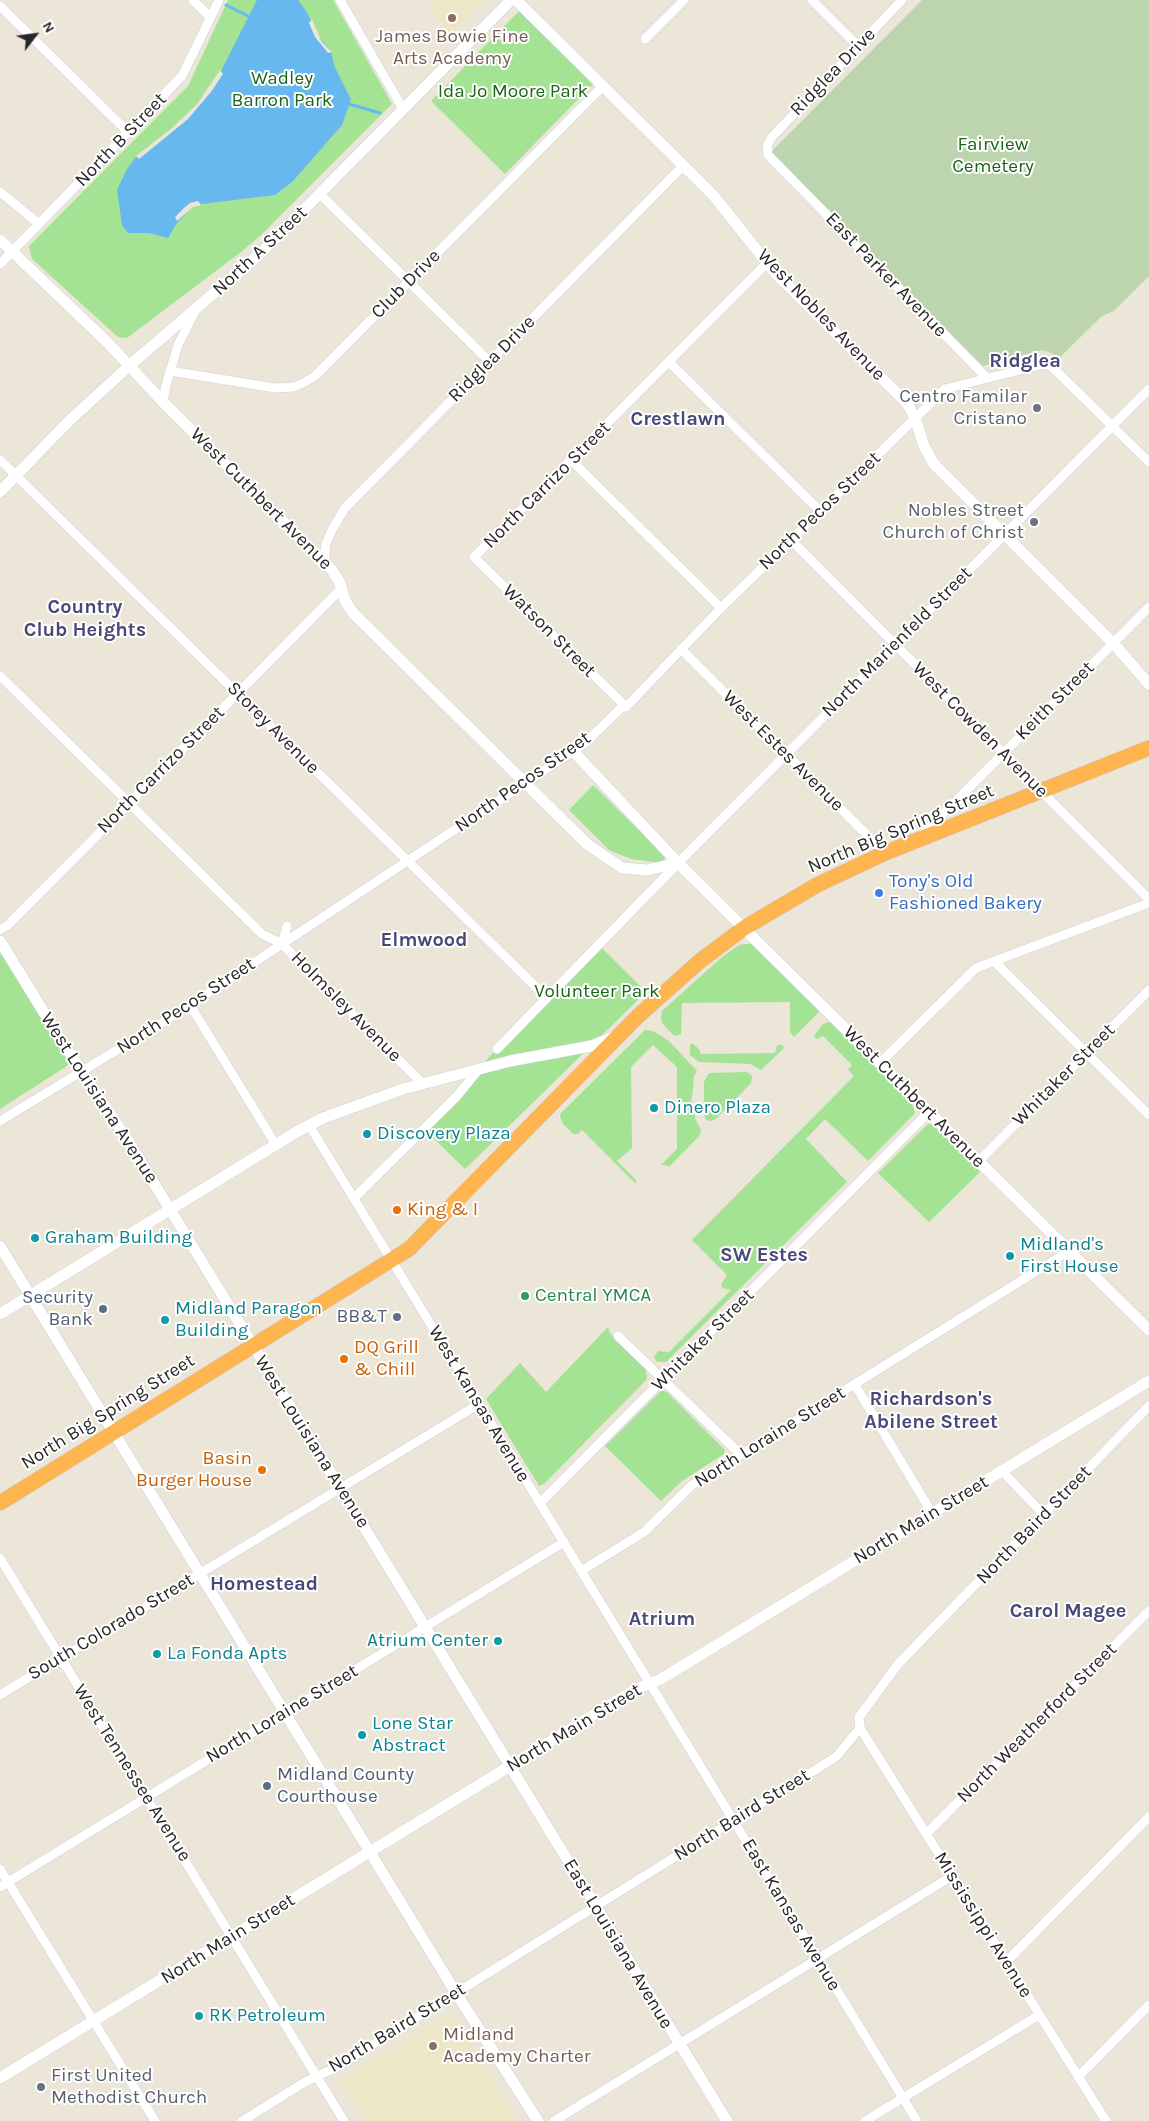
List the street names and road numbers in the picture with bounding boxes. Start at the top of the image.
street label: Ridglea Drive [785,23,881,121]
street label: North B Street [70,88,172,192]
street label: North A Street [208,201,312,301]
street label: East Parker Avenue [820,208,952,342]
street label: West Nobles Avenue [752,244,890,386]
street label: Club Drive [367,245,445,323]
street label: Ridglea Drive [444,311,540,407]
street label: North Carrizo Street [479,417,615,553]
street label: West Cuthbert Avenue [185,423,337,575]
street label: North Pecos Street [754,447,886,575]
street label: North Marienfeld Street [817,562,977,722]
street label: Watson Street [498,580,600,682]
street label: West Cowden Avenue [907,657,1053,803]
street label: Keith Street [1011,657,1099,745]
street label: Storey Avenue [222,677,324,779]
street label: West Estes Avenue [718,686,848,816]
street label: North Carrizo Street [93,702,229,838]
street label: North Pecos Street [451,727,595,837]
street label: North Big Spring Street [804,779,998,879]
street label: Holmsley Avenue [286,947,406,1067]
street label: North Pecos Street [112,953,260,1059]
street label: West Louisiana Avenue [35,1008,163,1188]
street label: Whitaker Street [1008,1019,1120,1131]
street label: West Cuthbert Avenue [838,1021,990,1173]
street label: Whitaker Street [647,1284,759,1396]
street label: West Kansas Avenue [423,1322,535,1486]
street label: North Big Spring Street [17,1349,199,1475]
street label: West Louisiana Avenue [250,1351,374,1533]
street label: North Loraine Street [690,1381,850,1493]
street label: North Baird Street [972,1461,1096,1589]
street label: North Main Street [849,1471,993,1569]
street label: South Colorado Street [24,1568,198,1686]
street label: North Weatherford Street [952,1638,1122,1808]
street label: North Loraine Street [202,1660,362,1768]
street label: North Main Street [502,1679,646,1777]
street label: West Tennessee Avenue [68,1680,196,1866]
street label: North Baird Street [670,1764,814,1866]
street label: East Kansas Avenue [736,1835,846,1995]
street label: Mississippi Avenue [929,1848,1037,2002]
street label: East Louisiana Avenue [558,1855,678,2033]
street label: North Main Street [157,1889,299,1989]
street label: North Baird Street [324,1978,470,2078]

